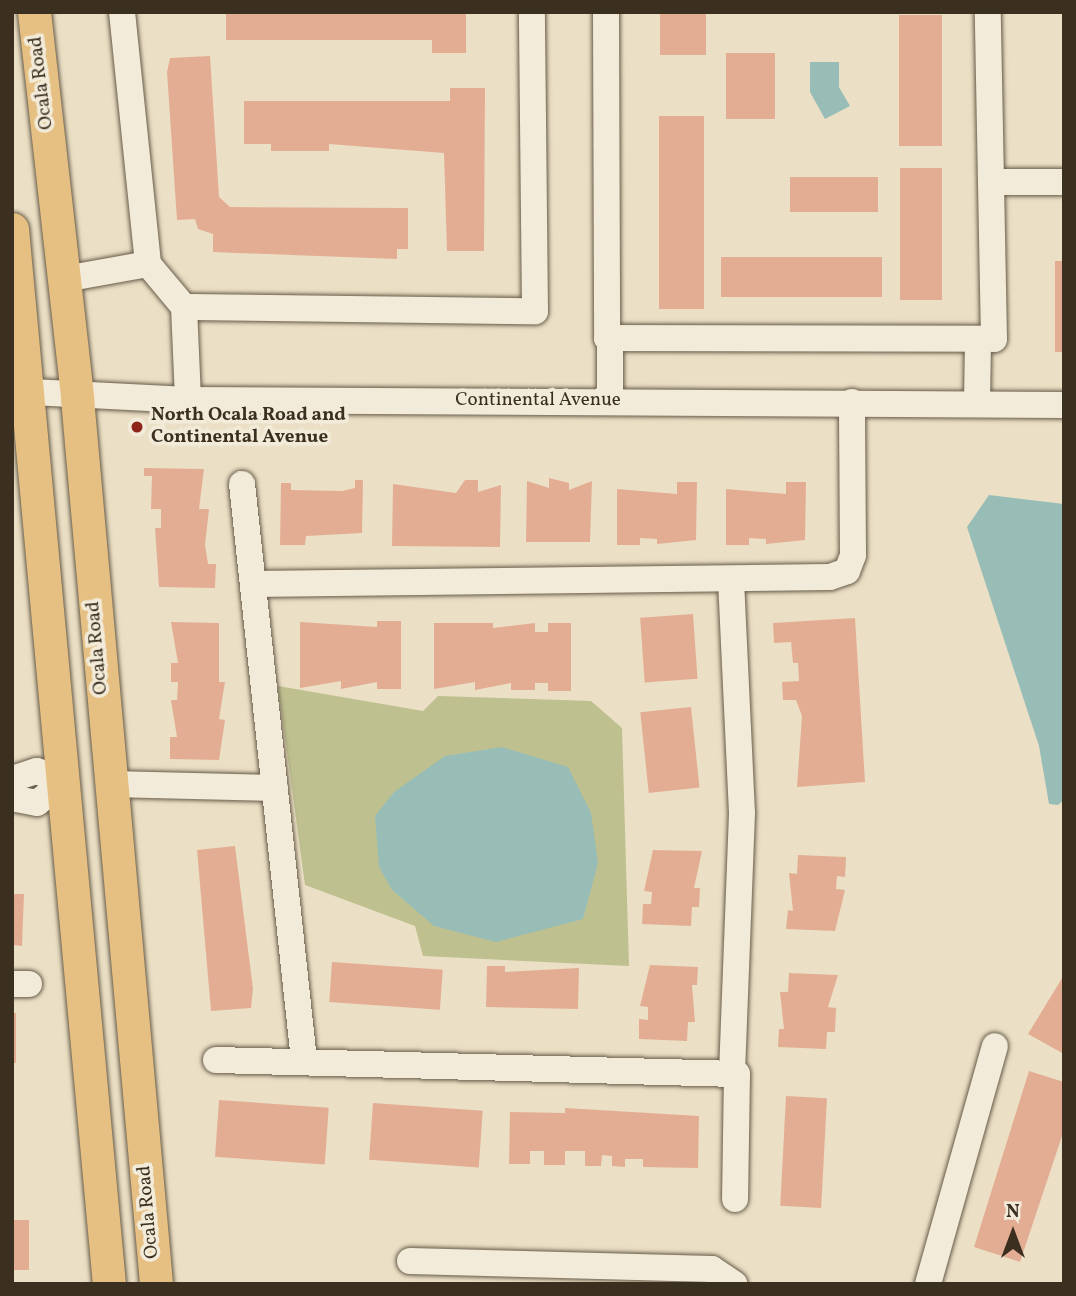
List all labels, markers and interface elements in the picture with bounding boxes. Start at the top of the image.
street label: Ocala Road [25,35,59,131]
street label: Continental Avenue [455,390,621,412]
place label: North Ocala Road and Continental Avenue [151,405,346,449]
marker: North Ocala Road and Continental Avenue [129,419,145,435]
street label: Ocala Road [83,600,113,696]
street label: Ocala Road [134,1164,164,1260]
north arrow [978,1198,1048,1268]
text: N [1006,1199,1020,1225]

